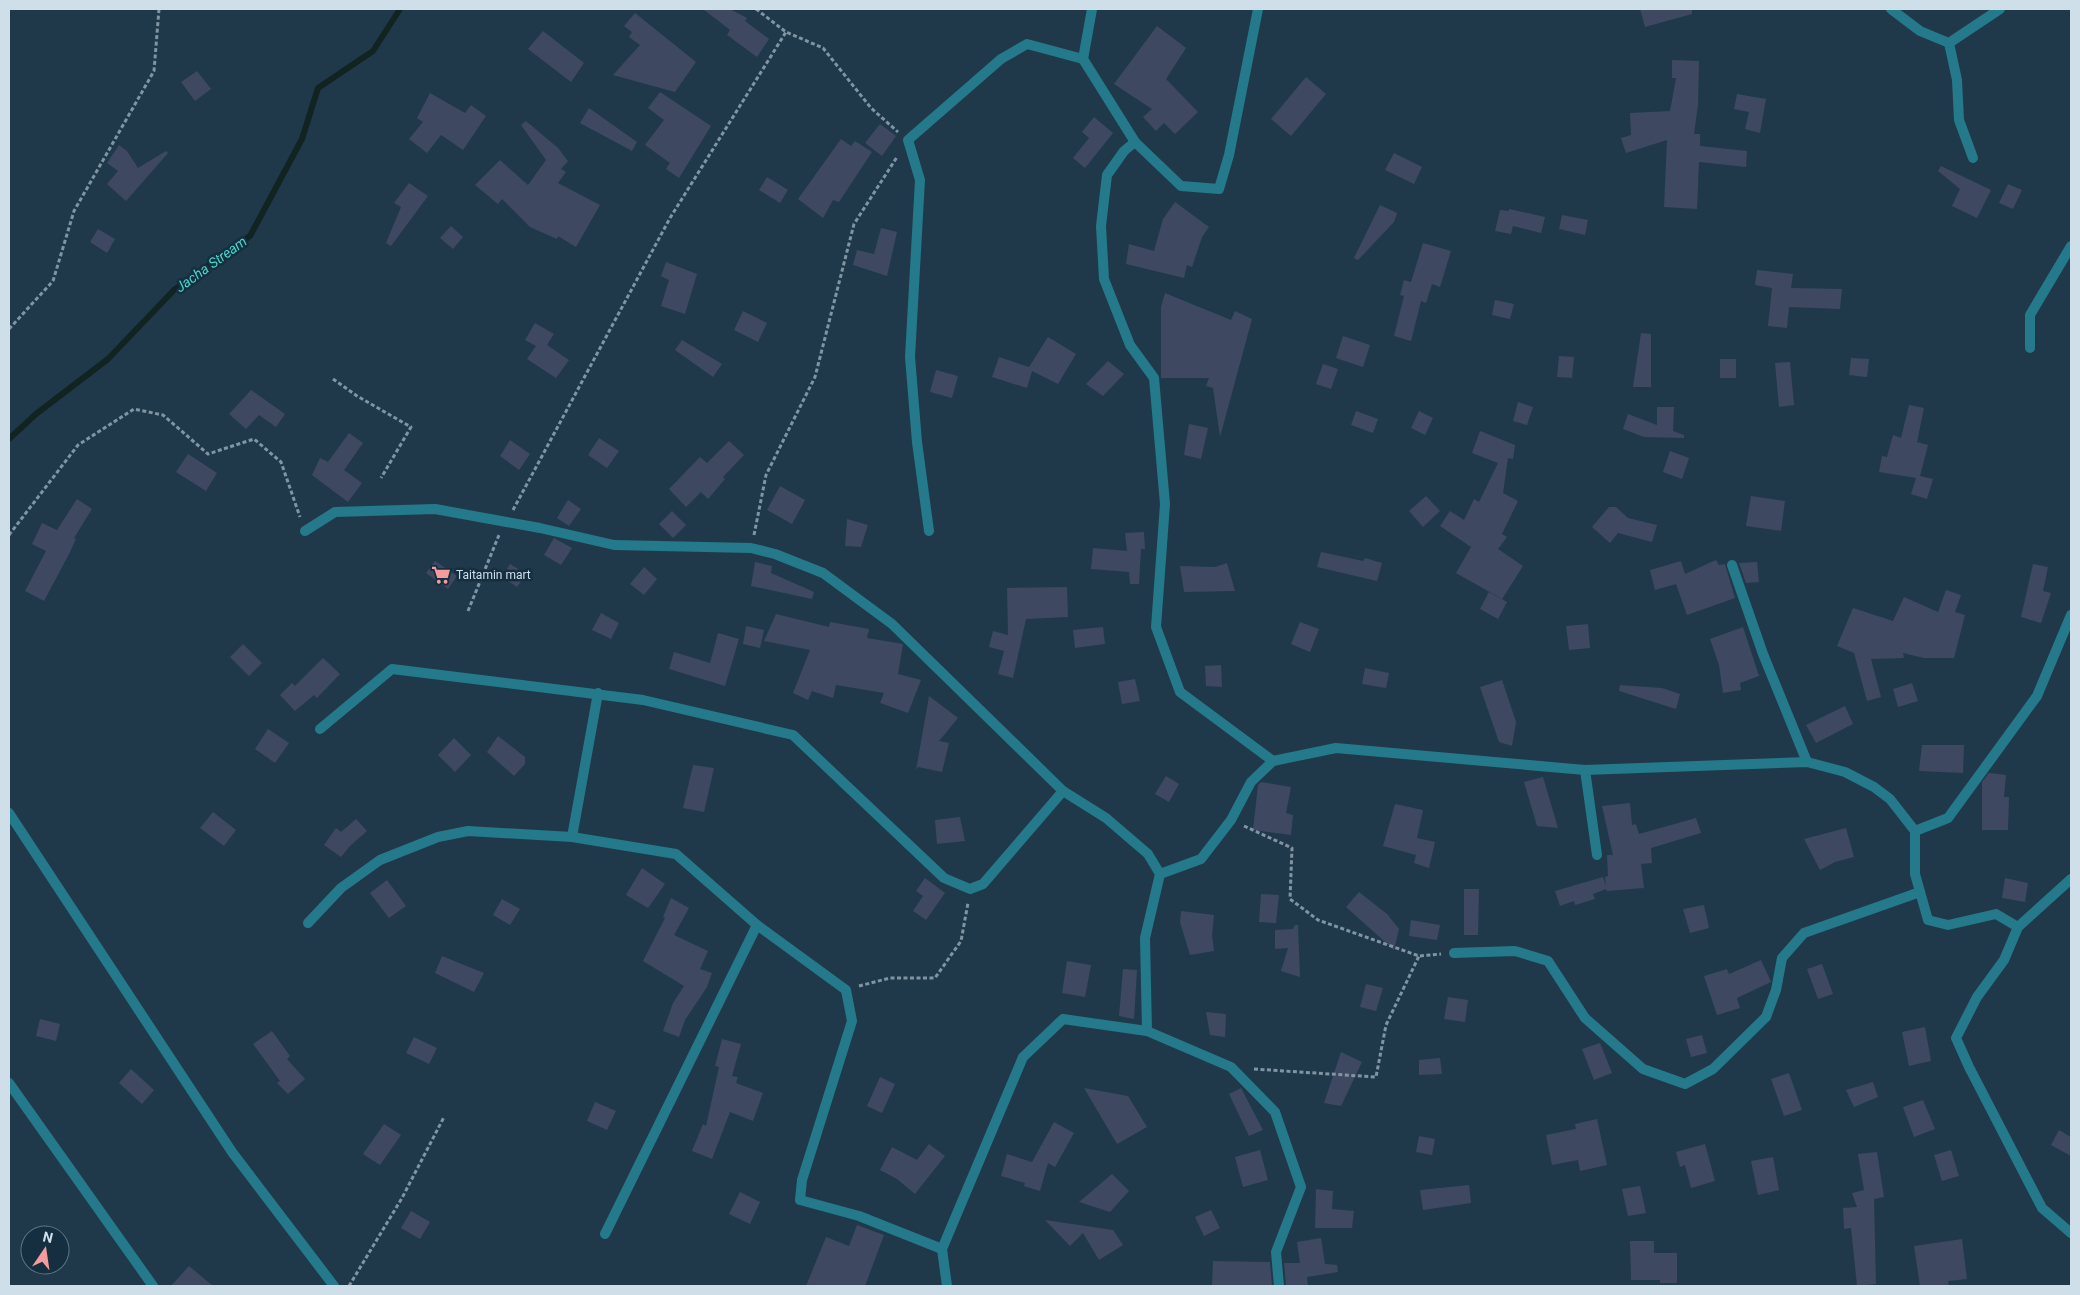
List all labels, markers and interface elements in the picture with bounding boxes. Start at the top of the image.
water label: Jacha Stream [172,233,250,295]
supermarket icon: Taitamin mart [430,564,452,586]
place label: Taitamin mart [456,568,531,582]
north arrow [20,1225,70,1275]
text: N [41,1228,55,1246]

